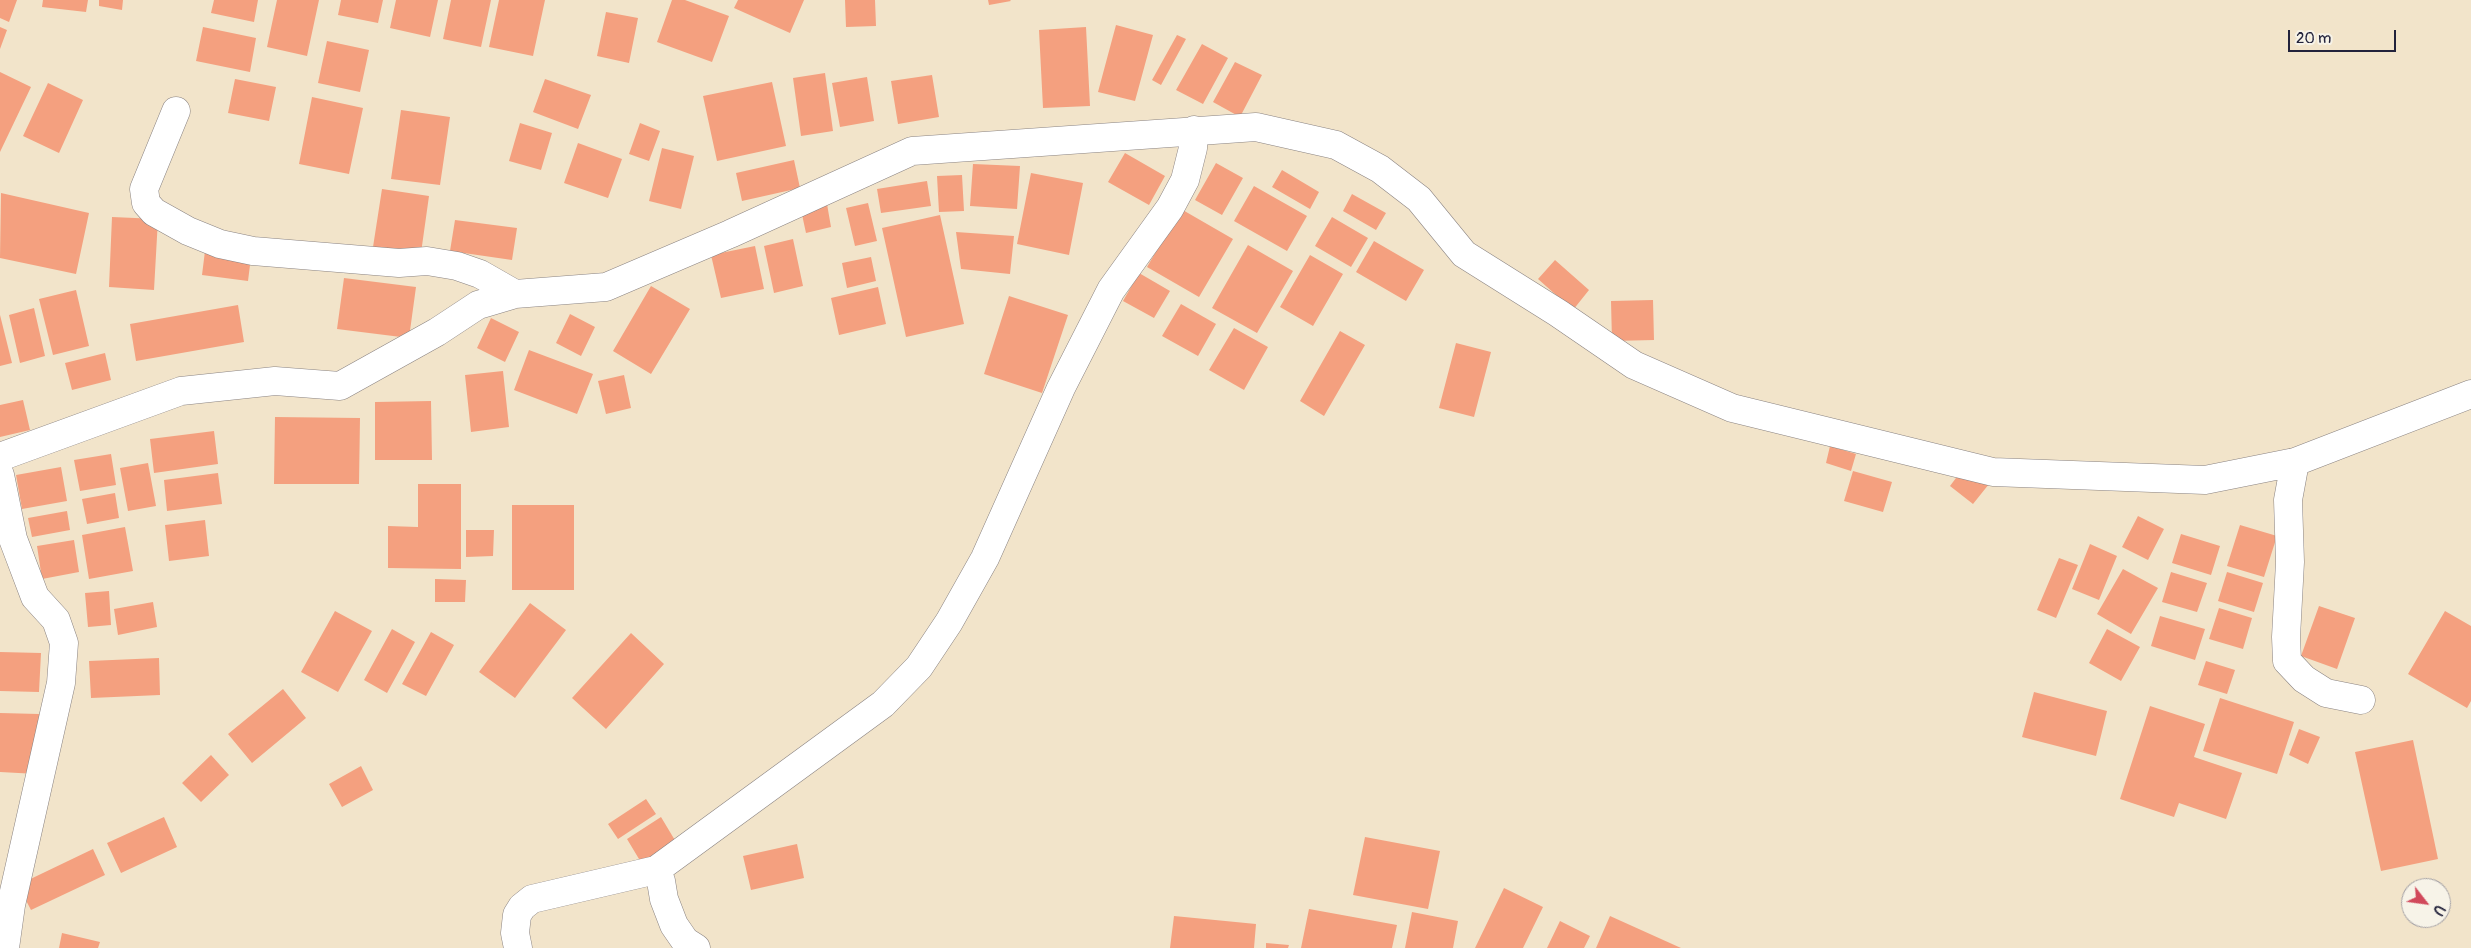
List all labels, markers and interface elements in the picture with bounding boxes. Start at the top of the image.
scale bar [2291,20,2398,52]
text: 20 m [2296,29,2331,48]
north arrow [2401,878,2451,928]
text: U [2429,902,2448,919]

